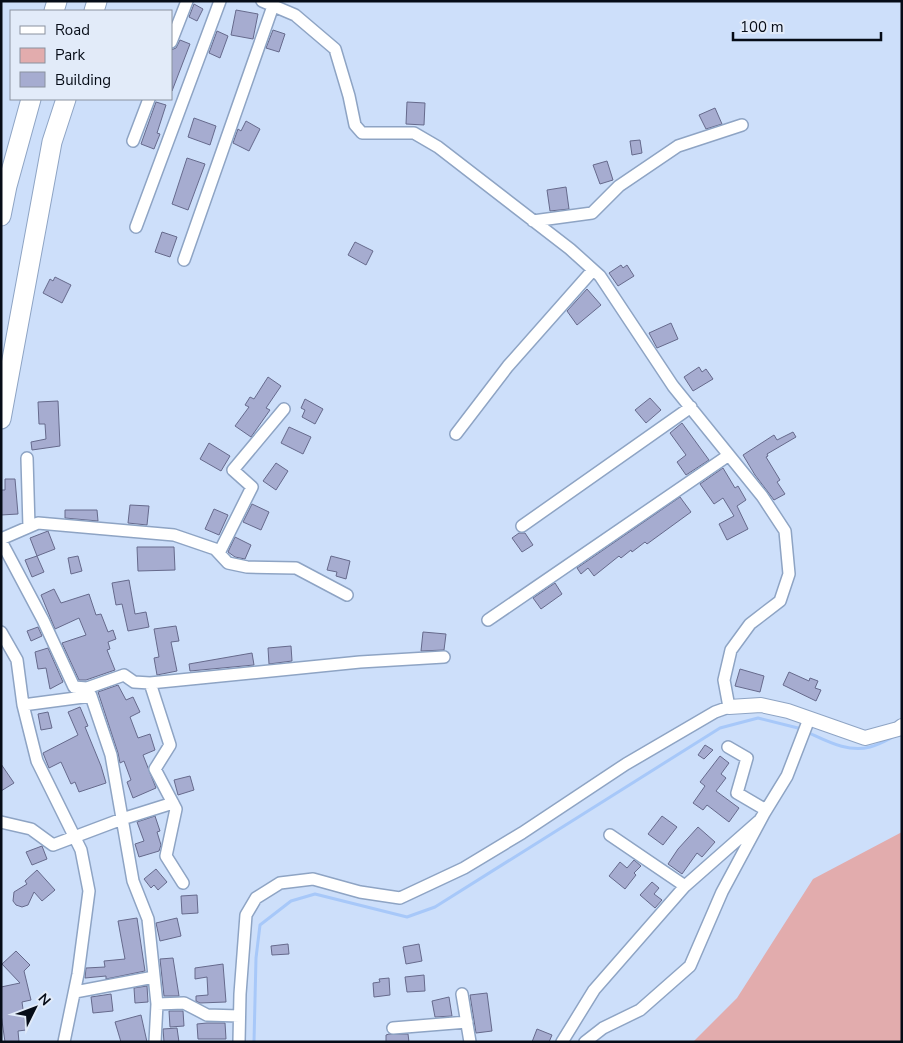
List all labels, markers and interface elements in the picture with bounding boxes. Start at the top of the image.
legend [10,10,172,100]
scale bar [733,10,880,42]
text: 100 m [740,17,784,37]
text: Road [55,20,90,40]
text: Park [55,45,85,65]
text: Building [55,70,111,90]
north arrow [10,983,60,1033]
text: N [34,989,55,1010]

